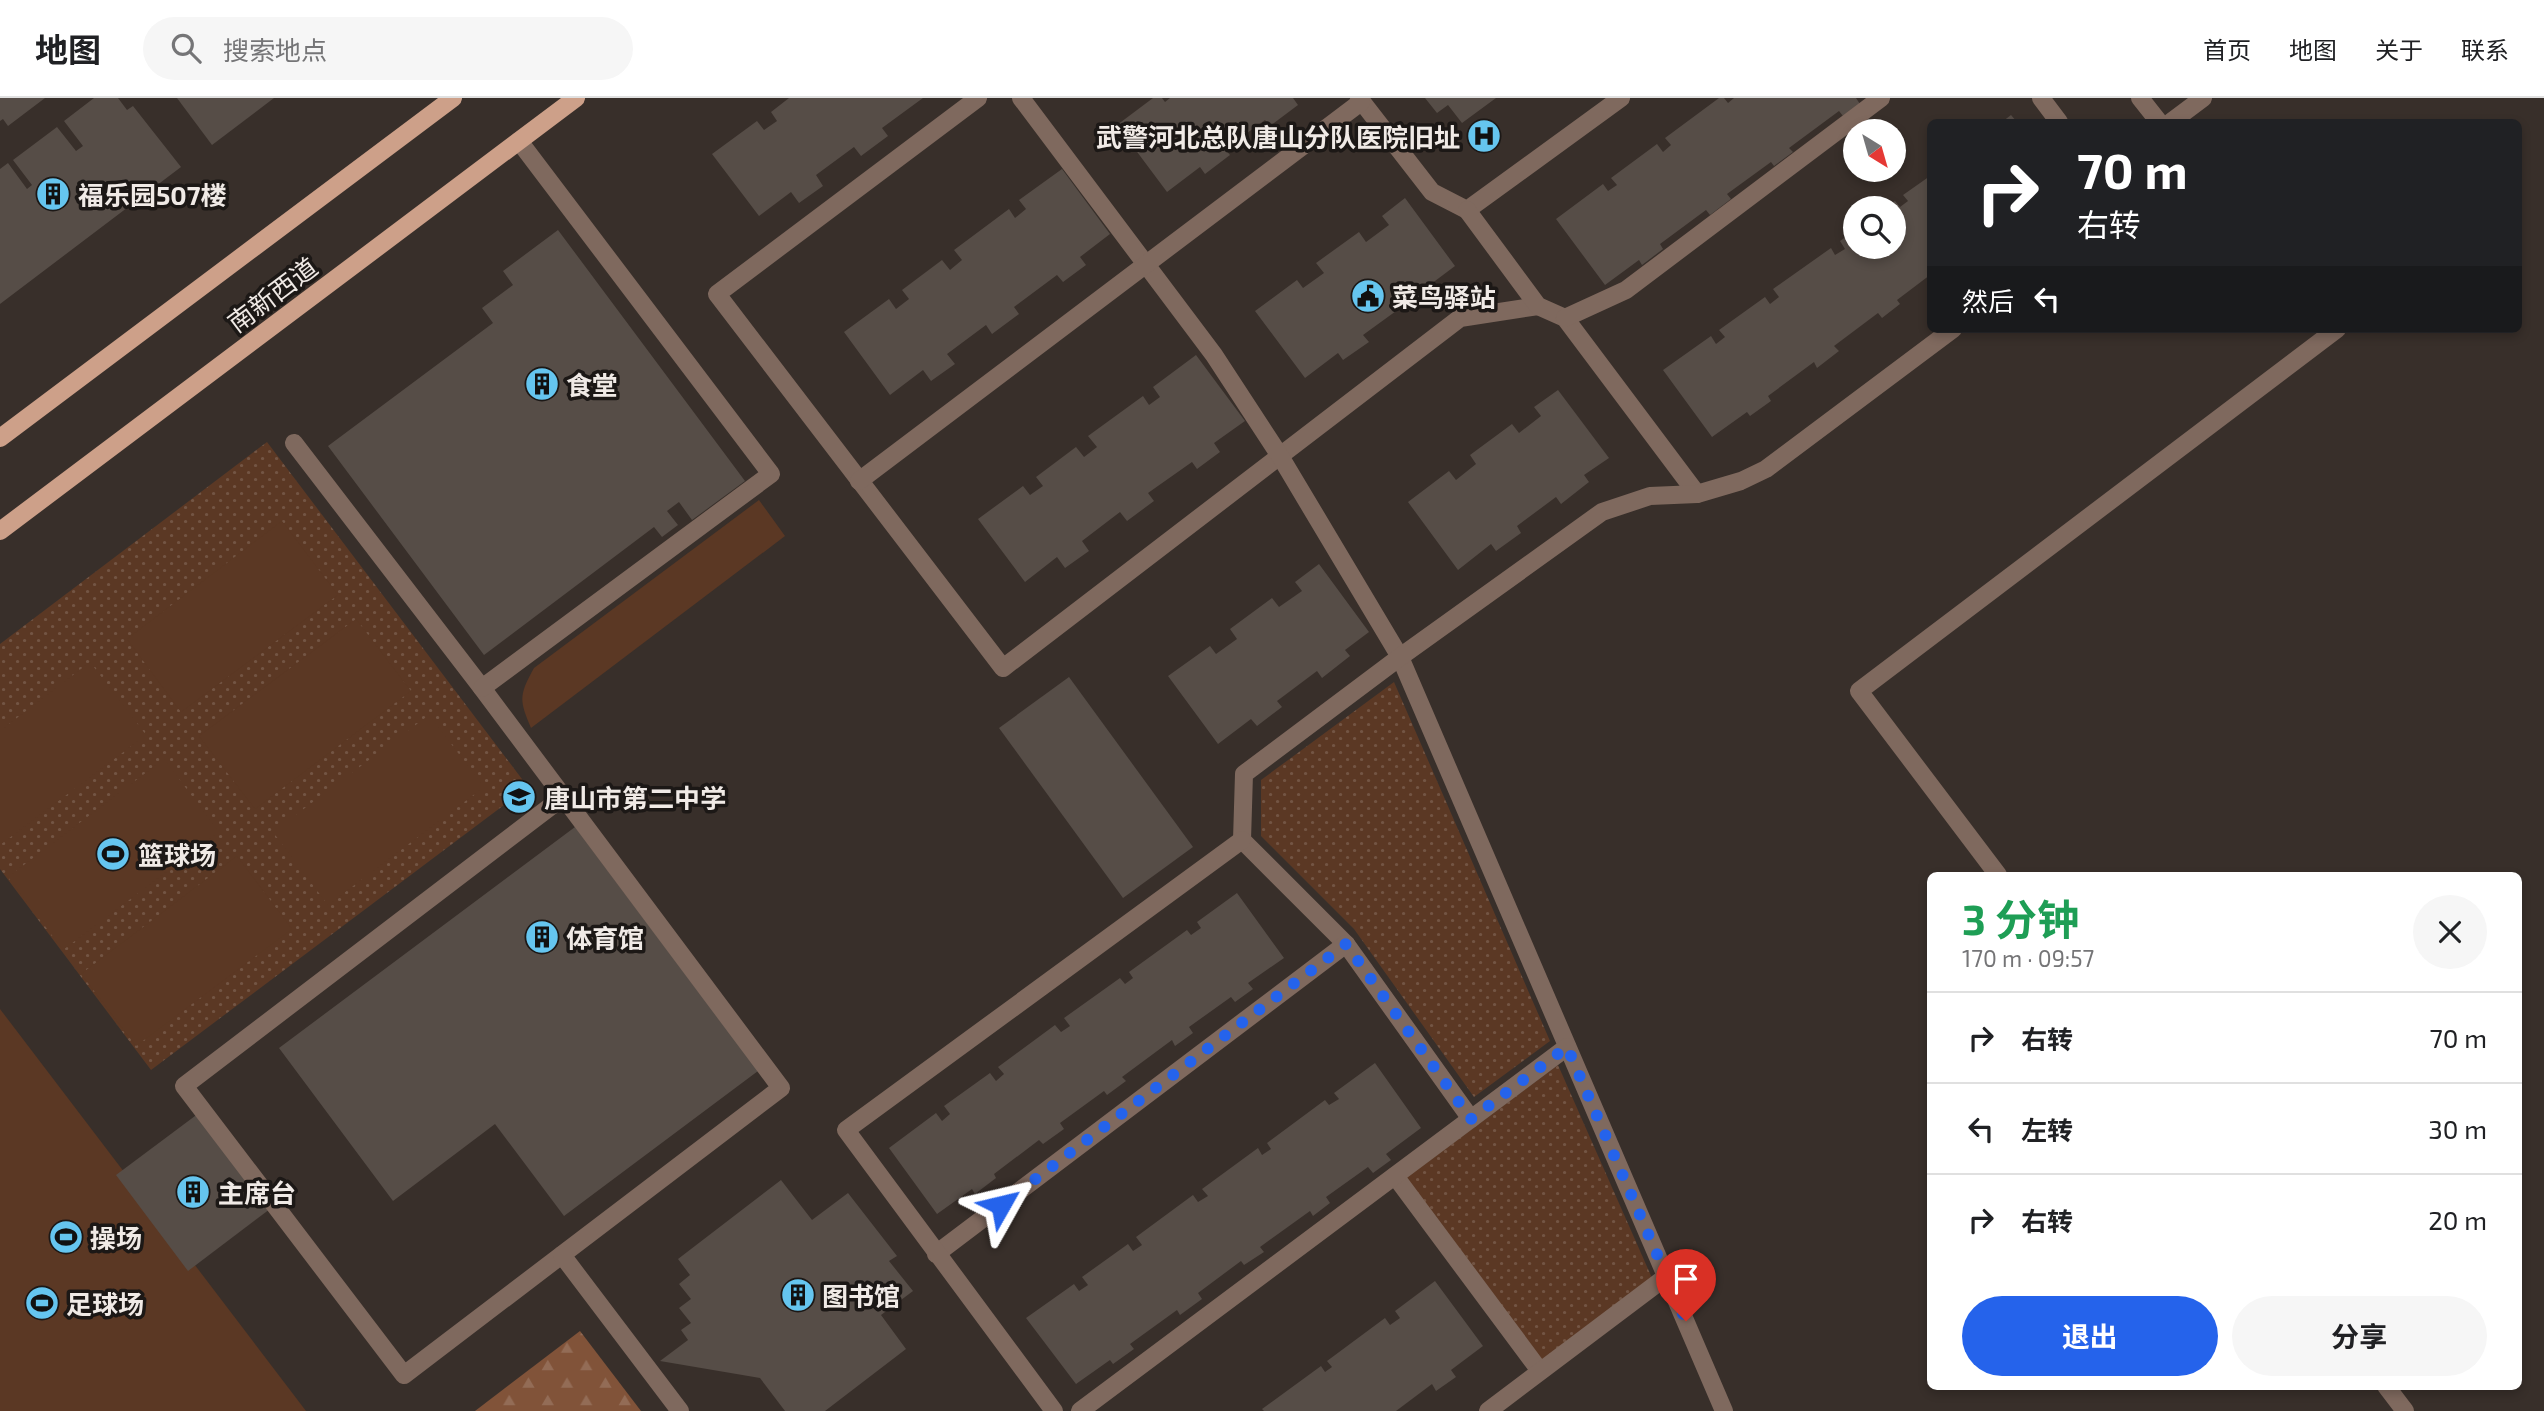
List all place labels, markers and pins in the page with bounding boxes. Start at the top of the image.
hospital icon: 武警河北总队唐山分队医院旧址 [1465,117,1503,155]
place label: 武警河北总队唐山分队医院旧址 [1096,121,1460,152]
building icon: 福乐园507楼 [34,175,72,213]
place label: 福乐园507楼 [78,179,227,210]
public building icon: 菜鸟驿站 [1349,277,1387,315]
place label: 菜鸟驿站 [1392,281,1496,312]
building icon: 食堂 [523,365,561,403]
place label: 食堂 [566,369,618,400]
school or university icon: 唐山市第二中学 [500,778,538,816]
place label: 唐山市第二中学 [544,782,726,813]
sports icon: 篮球场 [94,835,132,873]
place label: 篮球场 [138,839,216,870]
building icon: 体育馆 [523,918,561,956]
place label: 体育馆 [566,922,644,953]
building icon: 主席台 [174,1173,212,1211]
place label: 主席台 [218,1177,296,1208]
sports icon: 操场 [47,1218,85,1256]
place label: 操场 [90,1222,142,1253]
pin [1656,1249,1716,1321]
building icon: 图书馆 [779,1276,817,1314]
place label: 图书馆 [822,1280,900,1311]
sports icon: 足球场 [23,1284,61,1322]
place label: 足球场 [66,1288,144,1319]

